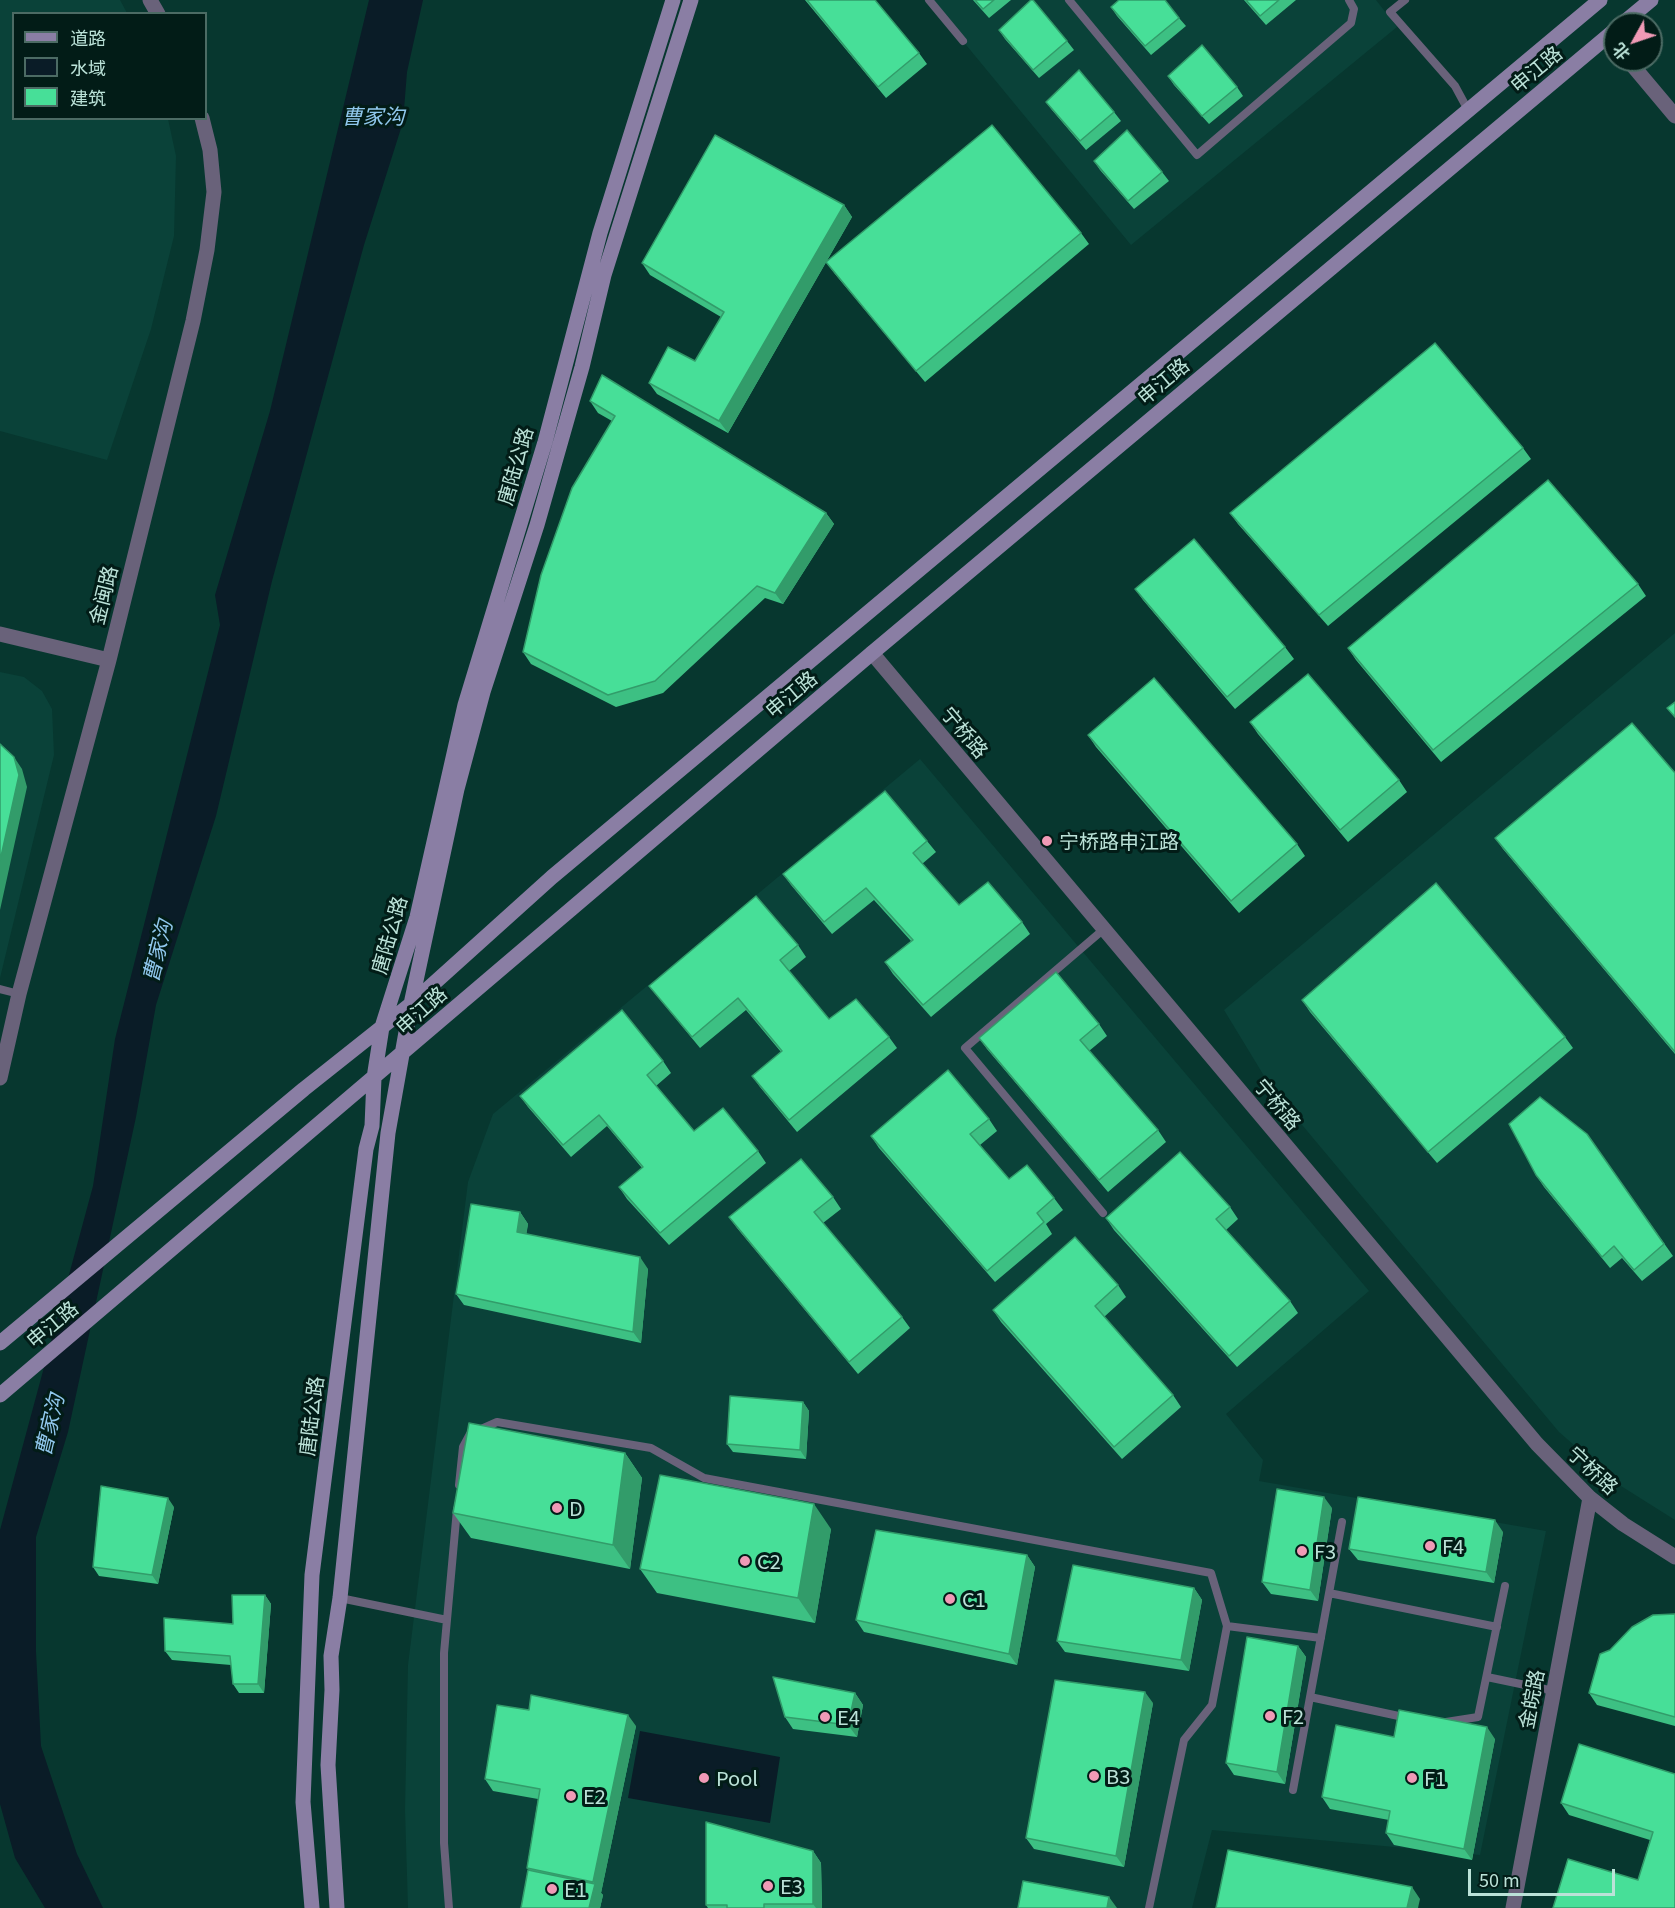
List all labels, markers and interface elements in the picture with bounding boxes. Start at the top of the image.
legend [12,12,207,120]
north arrow [1603,12,1663,72]
text: 道路 [70,24,106,50]
text: 北 [1606,38,1635,66]
street label: 申江路 [1505,41,1567,97]
text: 水域 [70,54,106,80]
text: 建筑 [70,84,106,110]
water label: 曹家沟 [342,103,404,129]
street label: 申江路 [1132,353,1194,409]
street label: 唐陆公路 [492,424,538,508]
street label: 金闽路 [84,563,122,627]
street label: 申江路 [760,666,822,722]
street label: 宁桥路 [937,701,993,763]
place label: 宁桥路申江路 [1059,829,1179,853]
marker: 宁桥路申江路 [1040,834,1054,848]
street label: 唐陆公路 [366,893,412,977]
water label: 曹家沟 [137,917,177,985]
street label: 申江路 [391,981,451,1039]
street label: 宁桥路 [1250,1073,1306,1135]
street label: 申江路 [21,1296,83,1352]
street label: 唐陆公路 [294,1375,328,1457]
water label: 曹家沟 [30,1391,68,1459]
street label: 宁桥路 [1563,1441,1623,1499]
place label: D [569,1496,583,1520]
marker: D [550,1501,564,1515]
place label: F4 [1442,1534,1464,1558]
place label: F3 [1314,1539,1336,1563]
marker: F4 [1423,1539,1437,1553]
marker: F3 [1295,1544,1309,1558]
place label: C2 [757,1549,781,1573]
marker: C2 [738,1554,752,1568]
place label: C1 [962,1587,986,1611]
marker: C1 [943,1592,957,1606]
street label: 金皖路 [1513,1667,1549,1731]
place label: F2 [1282,1704,1304,1728]
place label: E4 [837,1705,860,1729]
marker: F2 [1263,1709,1277,1723]
marker: E4 [818,1710,832,1724]
place label: B3 [1106,1764,1130,1788]
place label: Pool [716,1766,758,1790]
place label: F1 [1424,1766,1446,1790]
marker: B3 [1087,1769,1101,1783]
marker: Pool [697,1771,711,1785]
marker: F1 [1405,1771,1419,1785]
place label: E2 [583,1784,606,1808]
marker: E2 [564,1789,578,1803]
scale bar [1471,1857,1618,1895]
text: 50 m [1479,1866,1520,1892]
place label: E3 [780,1874,803,1898]
place label: E1 [564,1877,587,1901]
marker: E3 [761,1879,775,1893]
marker: E1 [545,1882,559,1896]

